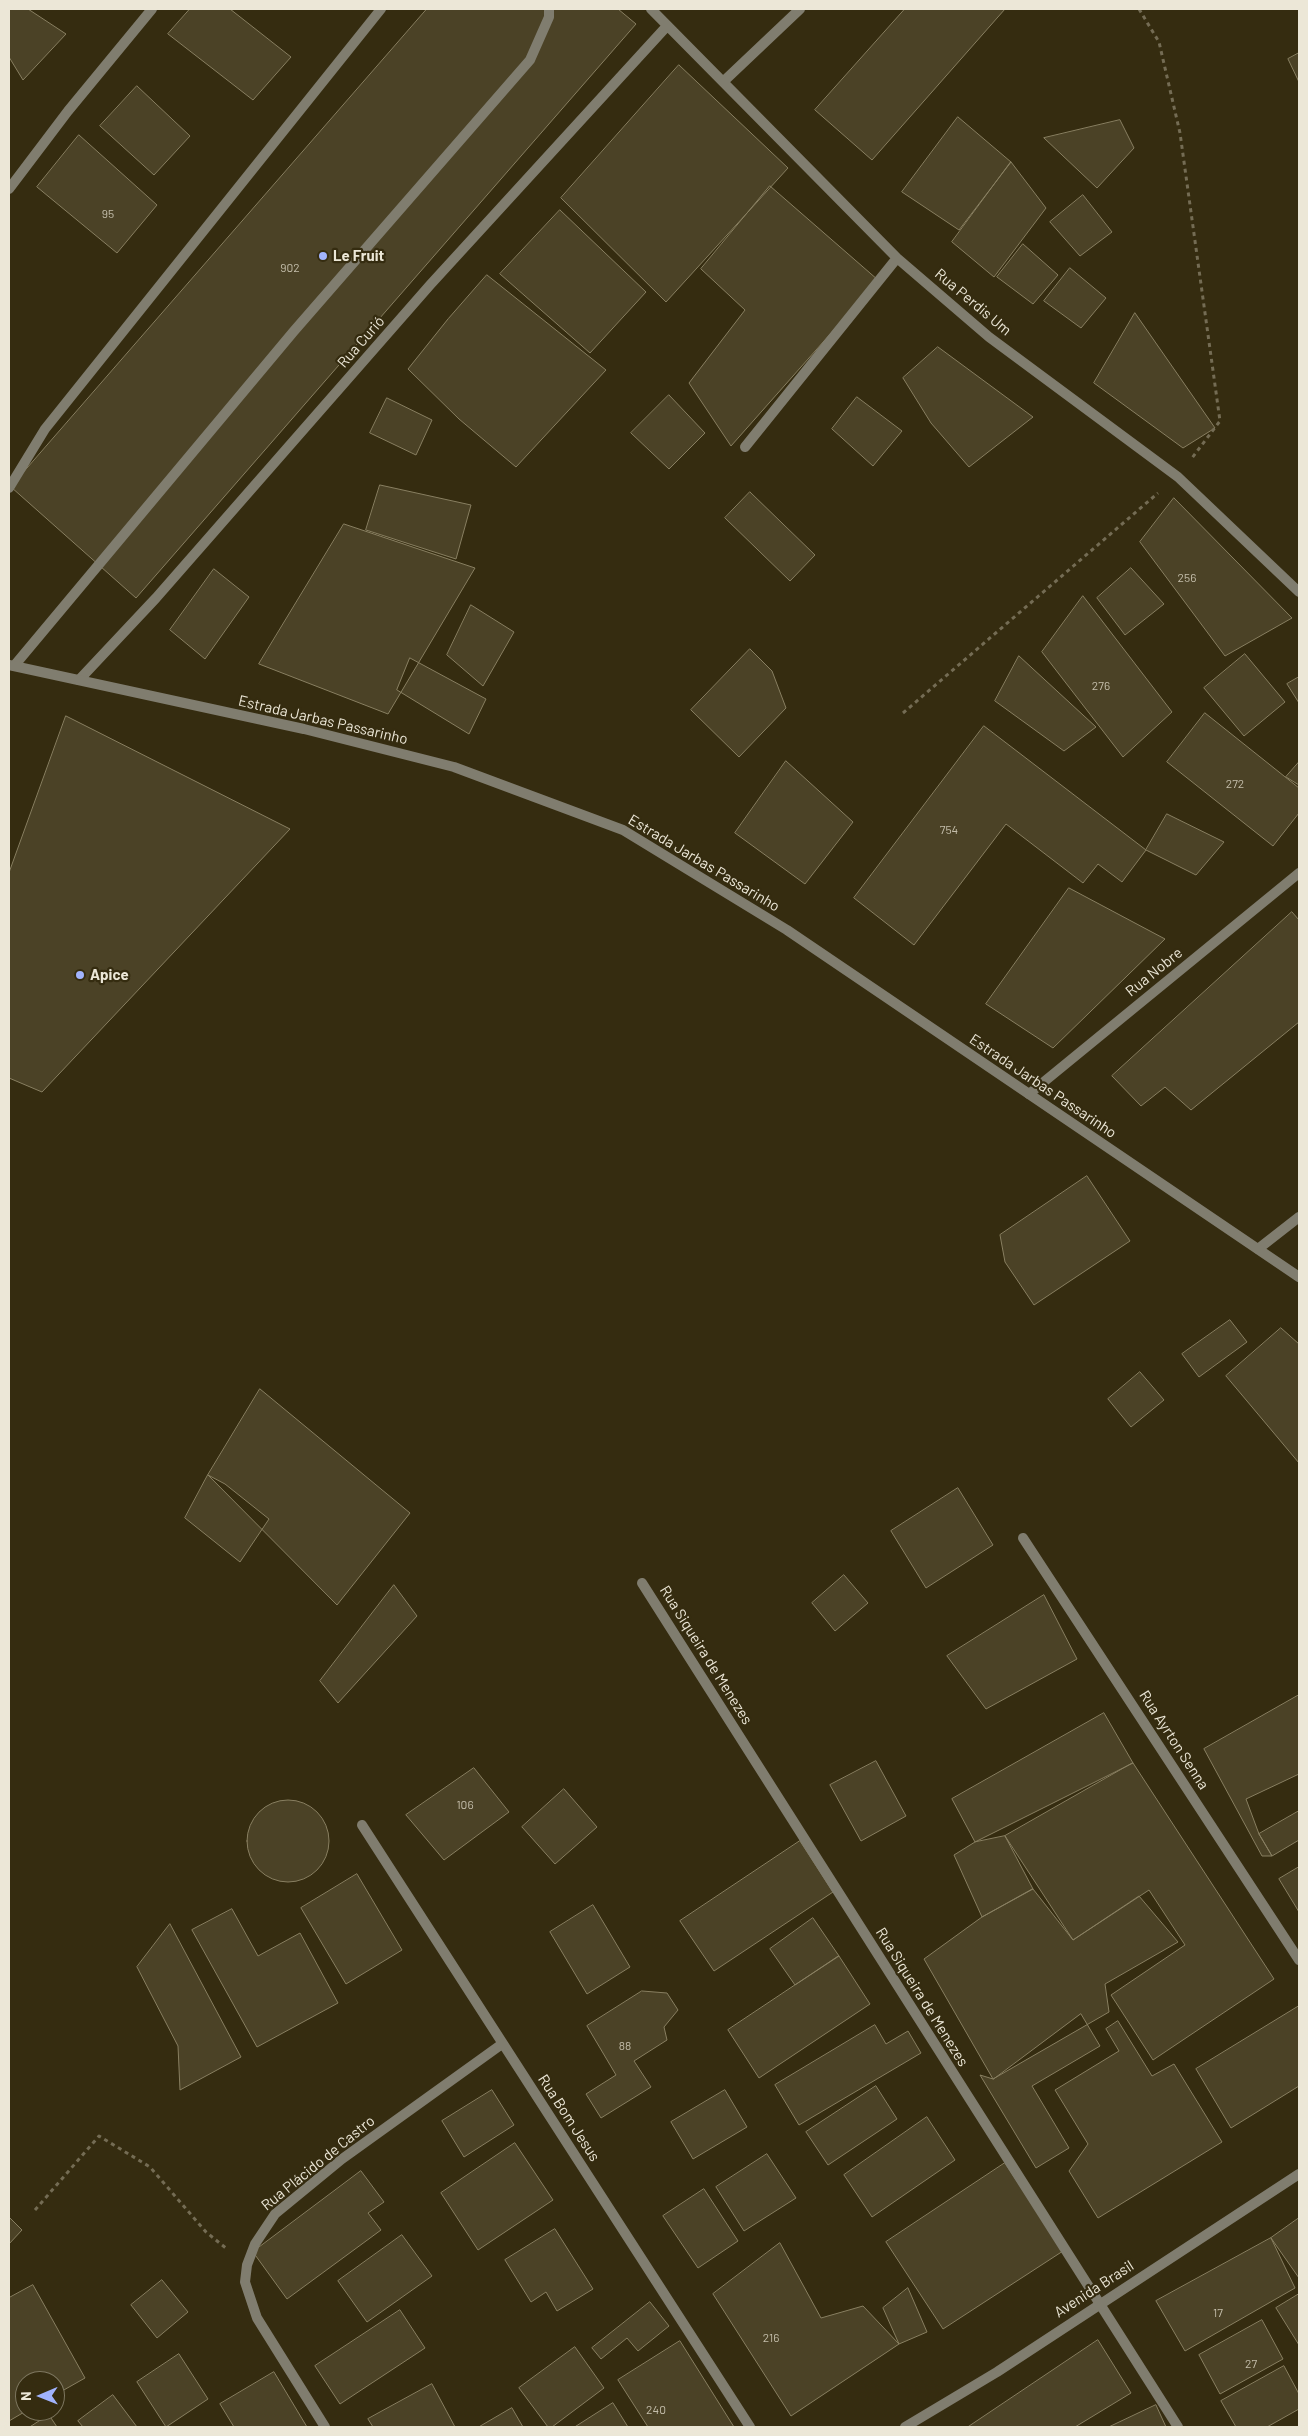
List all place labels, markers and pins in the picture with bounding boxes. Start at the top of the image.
place label: Le Fruit [333,247,384,265]
marker: Le Fruit [317,250,329,262]
place label: Apice [90,966,129,984]
marker: Apice [74,969,86,981]

